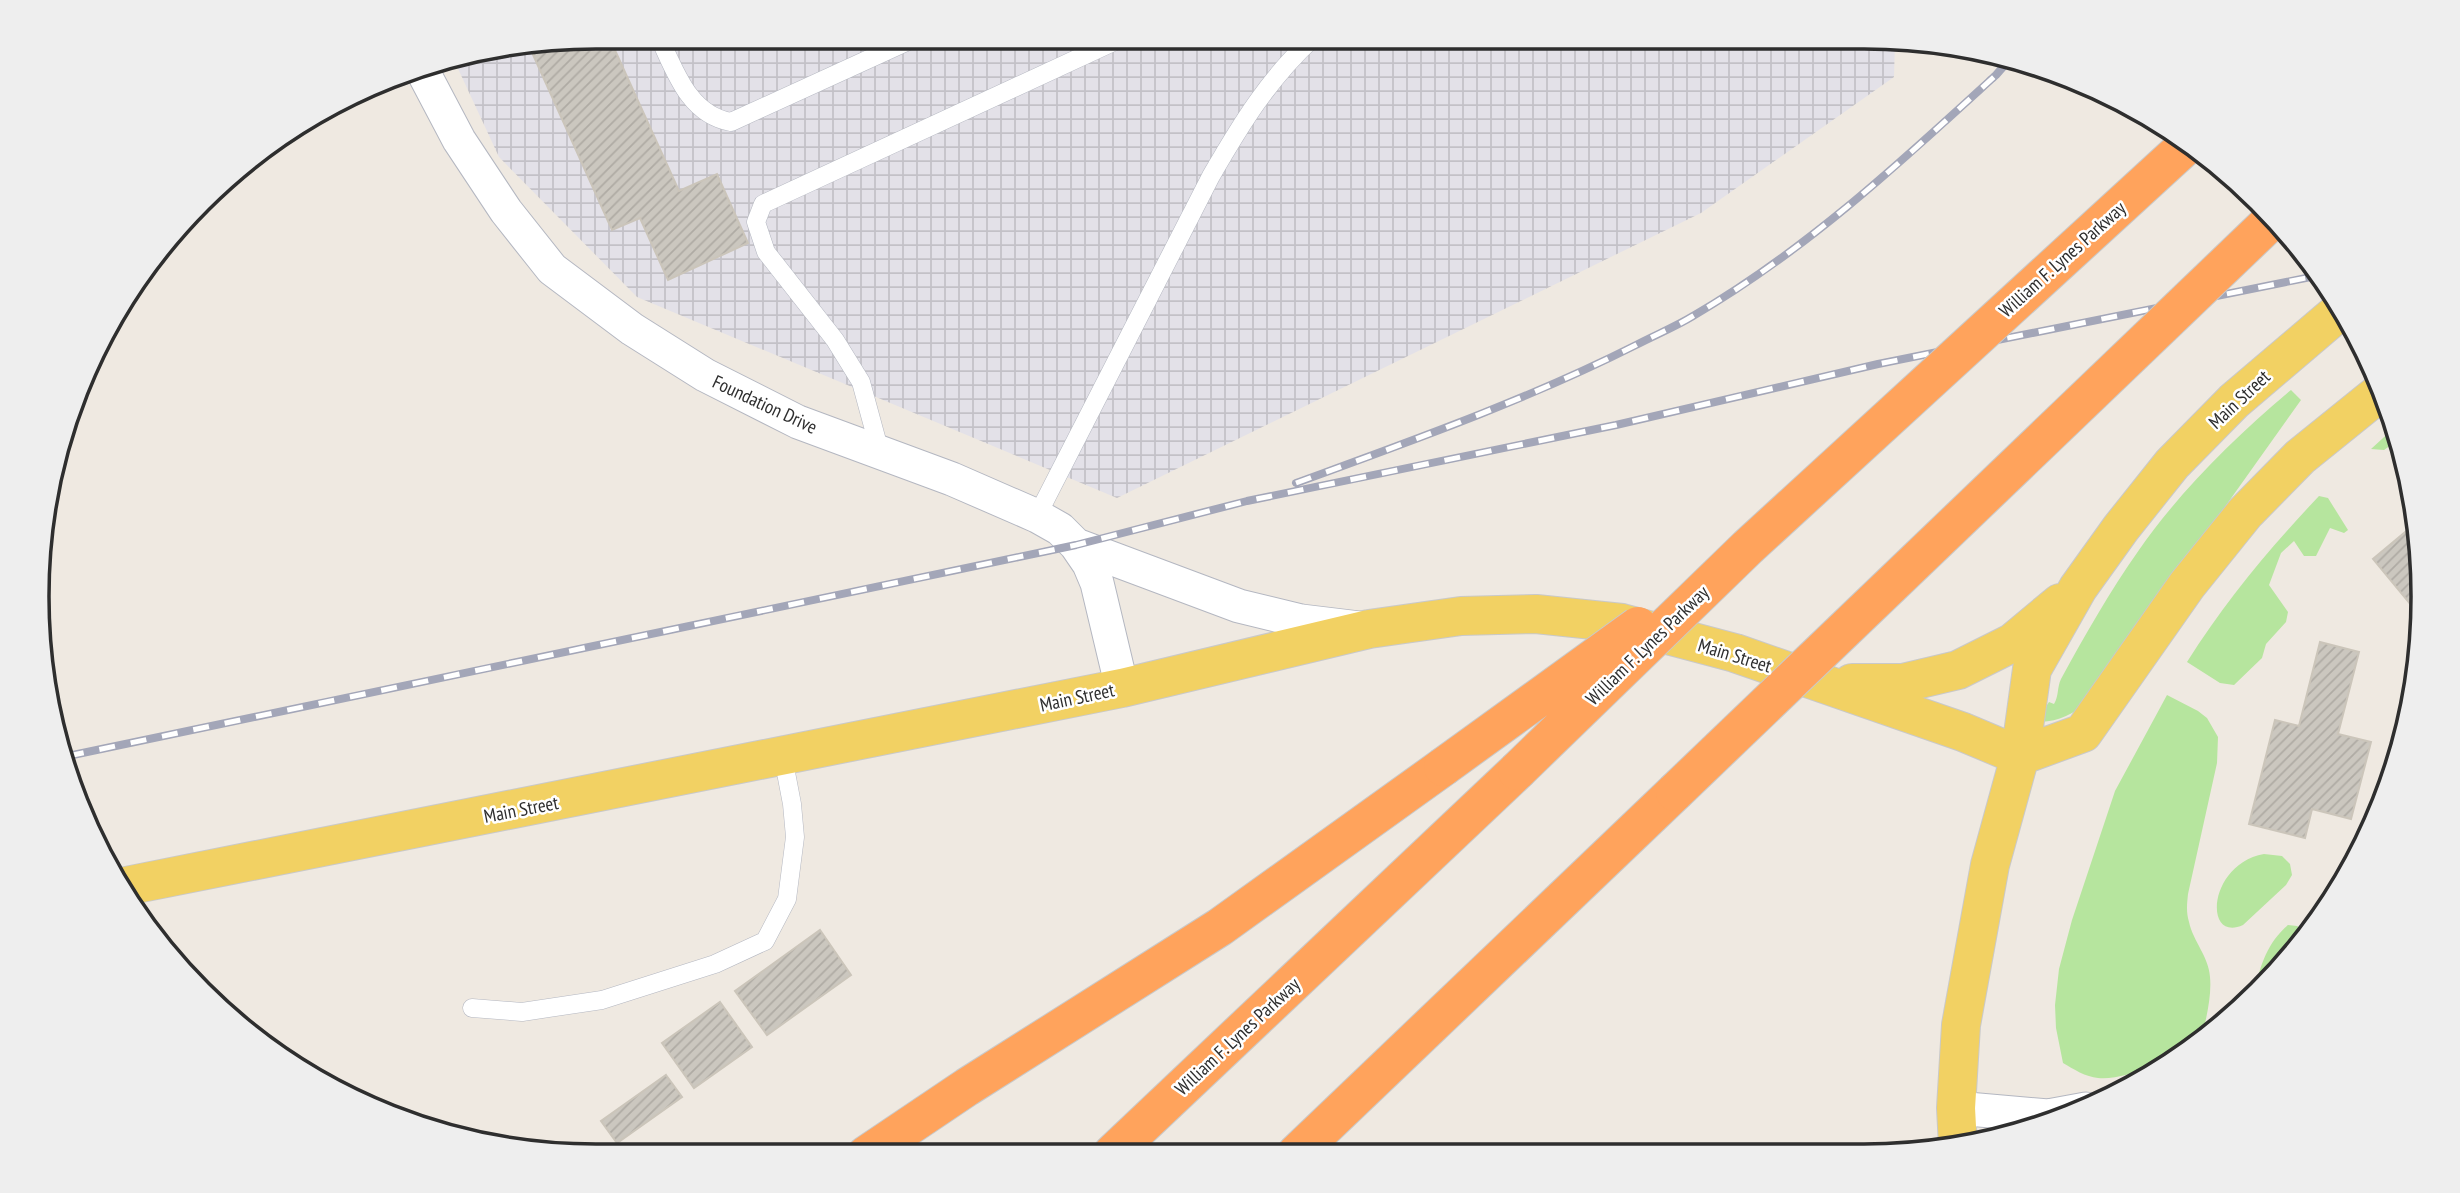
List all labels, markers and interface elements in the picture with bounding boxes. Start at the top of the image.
street label: William F. Lynes Parkway [1994,195,2131,322]
street label: Main Street [2203,364,2275,434]
street label: Foundation Drive [709,369,821,439]
street label: William F. Lynes Parkway [1580,579,1714,710]
street label: Main Street [1695,632,1775,678]
street label: Main Street [1038,677,1117,717]
street label: Main Street [482,790,561,828]
street label: William F. Lynes Parkway [1169,971,1305,1100]

